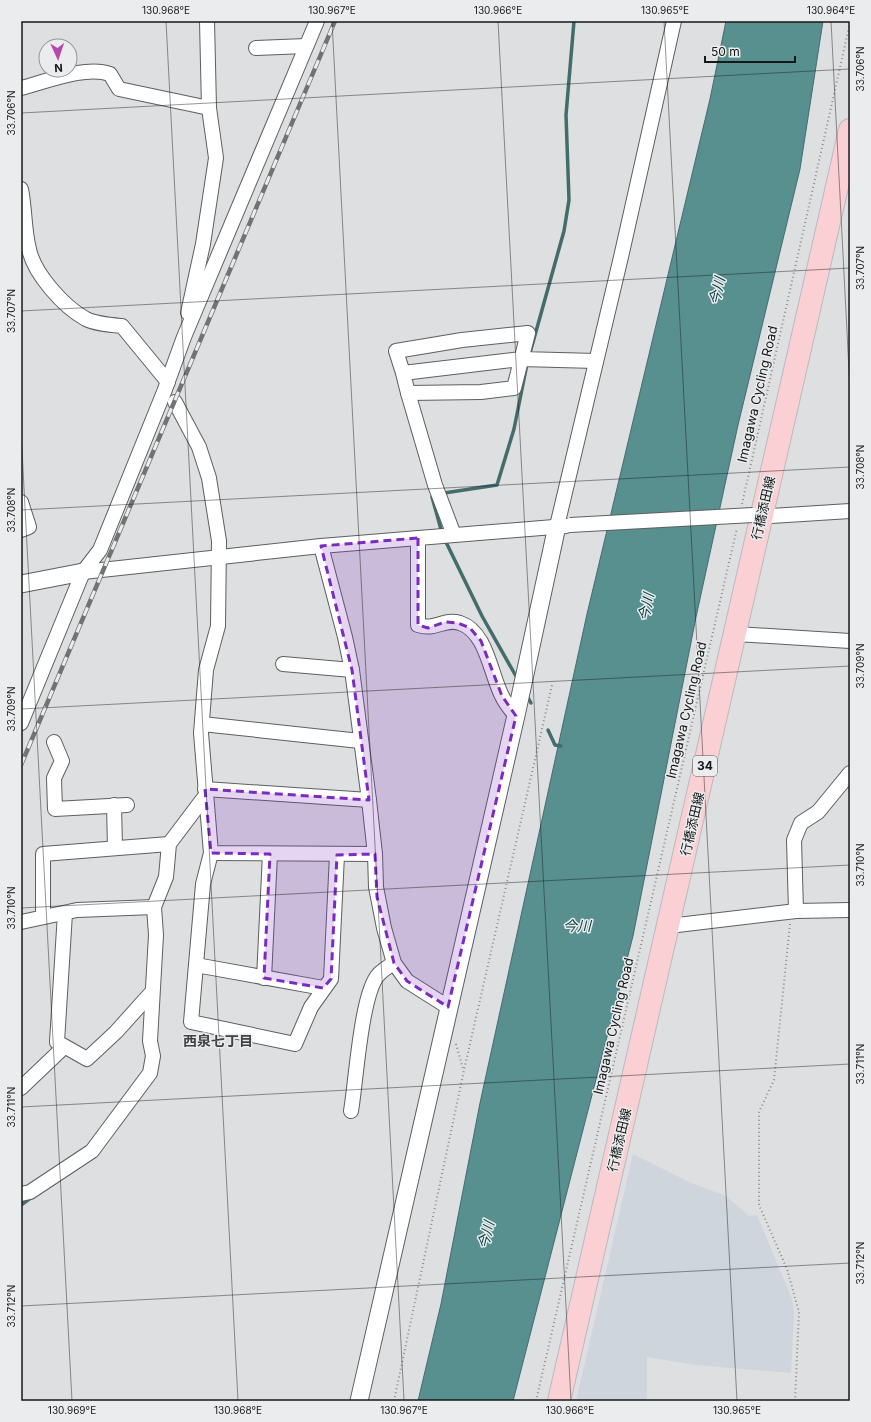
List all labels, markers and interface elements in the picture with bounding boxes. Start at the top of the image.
text: 130.968°E [142,4,190,16]
text: 130.967°E [308,4,356,16]
text: 130.966°E [474,4,522,16]
text: 130.965°E [641,4,689,16]
text: 130.964°E [807,4,855,16]
north arrow [38,38,78,78]
scale bar [705,38,795,64]
text: 50 m [711,44,740,59]
text: 33.706°N [854,47,866,91]
text: N [54,61,63,75]
text: 33.706°N [5,91,17,135]
text: 33.707°N [854,246,866,290]
water label: 今川 [705,273,728,306]
text: 33.707°N [5,289,17,333]
street label: Imagawa Cycling Road [733,324,781,464]
text: 33.708°N [854,445,866,489]
street label: 行橋添田線 [748,475,778,541]
text: 33.708°N [5,488,17,532]
water label: 今川 [634,590,657,622]
street label: Imagawa Cycling Road [662,640,710,780]
text: 33.709°N [854,644,866,688]
text: 33.709°N [5,687,17,731]
road number: 34 [693,756,717,776]
street label: 行橋添田線 [677,791,707,857]
text: 33.710°N [854,844,866,887]
text: 33.710°N [5,887,17,930]
water label: 今川 [563,917,593,934]
street label: Imagawa Cycling Road [589,956,637,1096]
district label: 西泉七丁目 [183,1032,253,1049]
text: 33.711°N [854,1044,866,1084]
text: 33.711°N [5,1087,17,1127]
street label: 行橋添田線 [604,1107,634,1173]
water label: 今川 [474,1217,498,1251]
text: 33.712°N [854,1242,866,1284]
text: 33.712°N [5,1285,17,1327]
text: 130.969°E [48,1404,96,1416]
text: 130.968°E [214,1404,262,1416]
text: 130.967°E [380,1404,428,1416]
text: 130.966°E [546,1404,594,1416]
text: 130.965°E [713,1404,761,1416]

